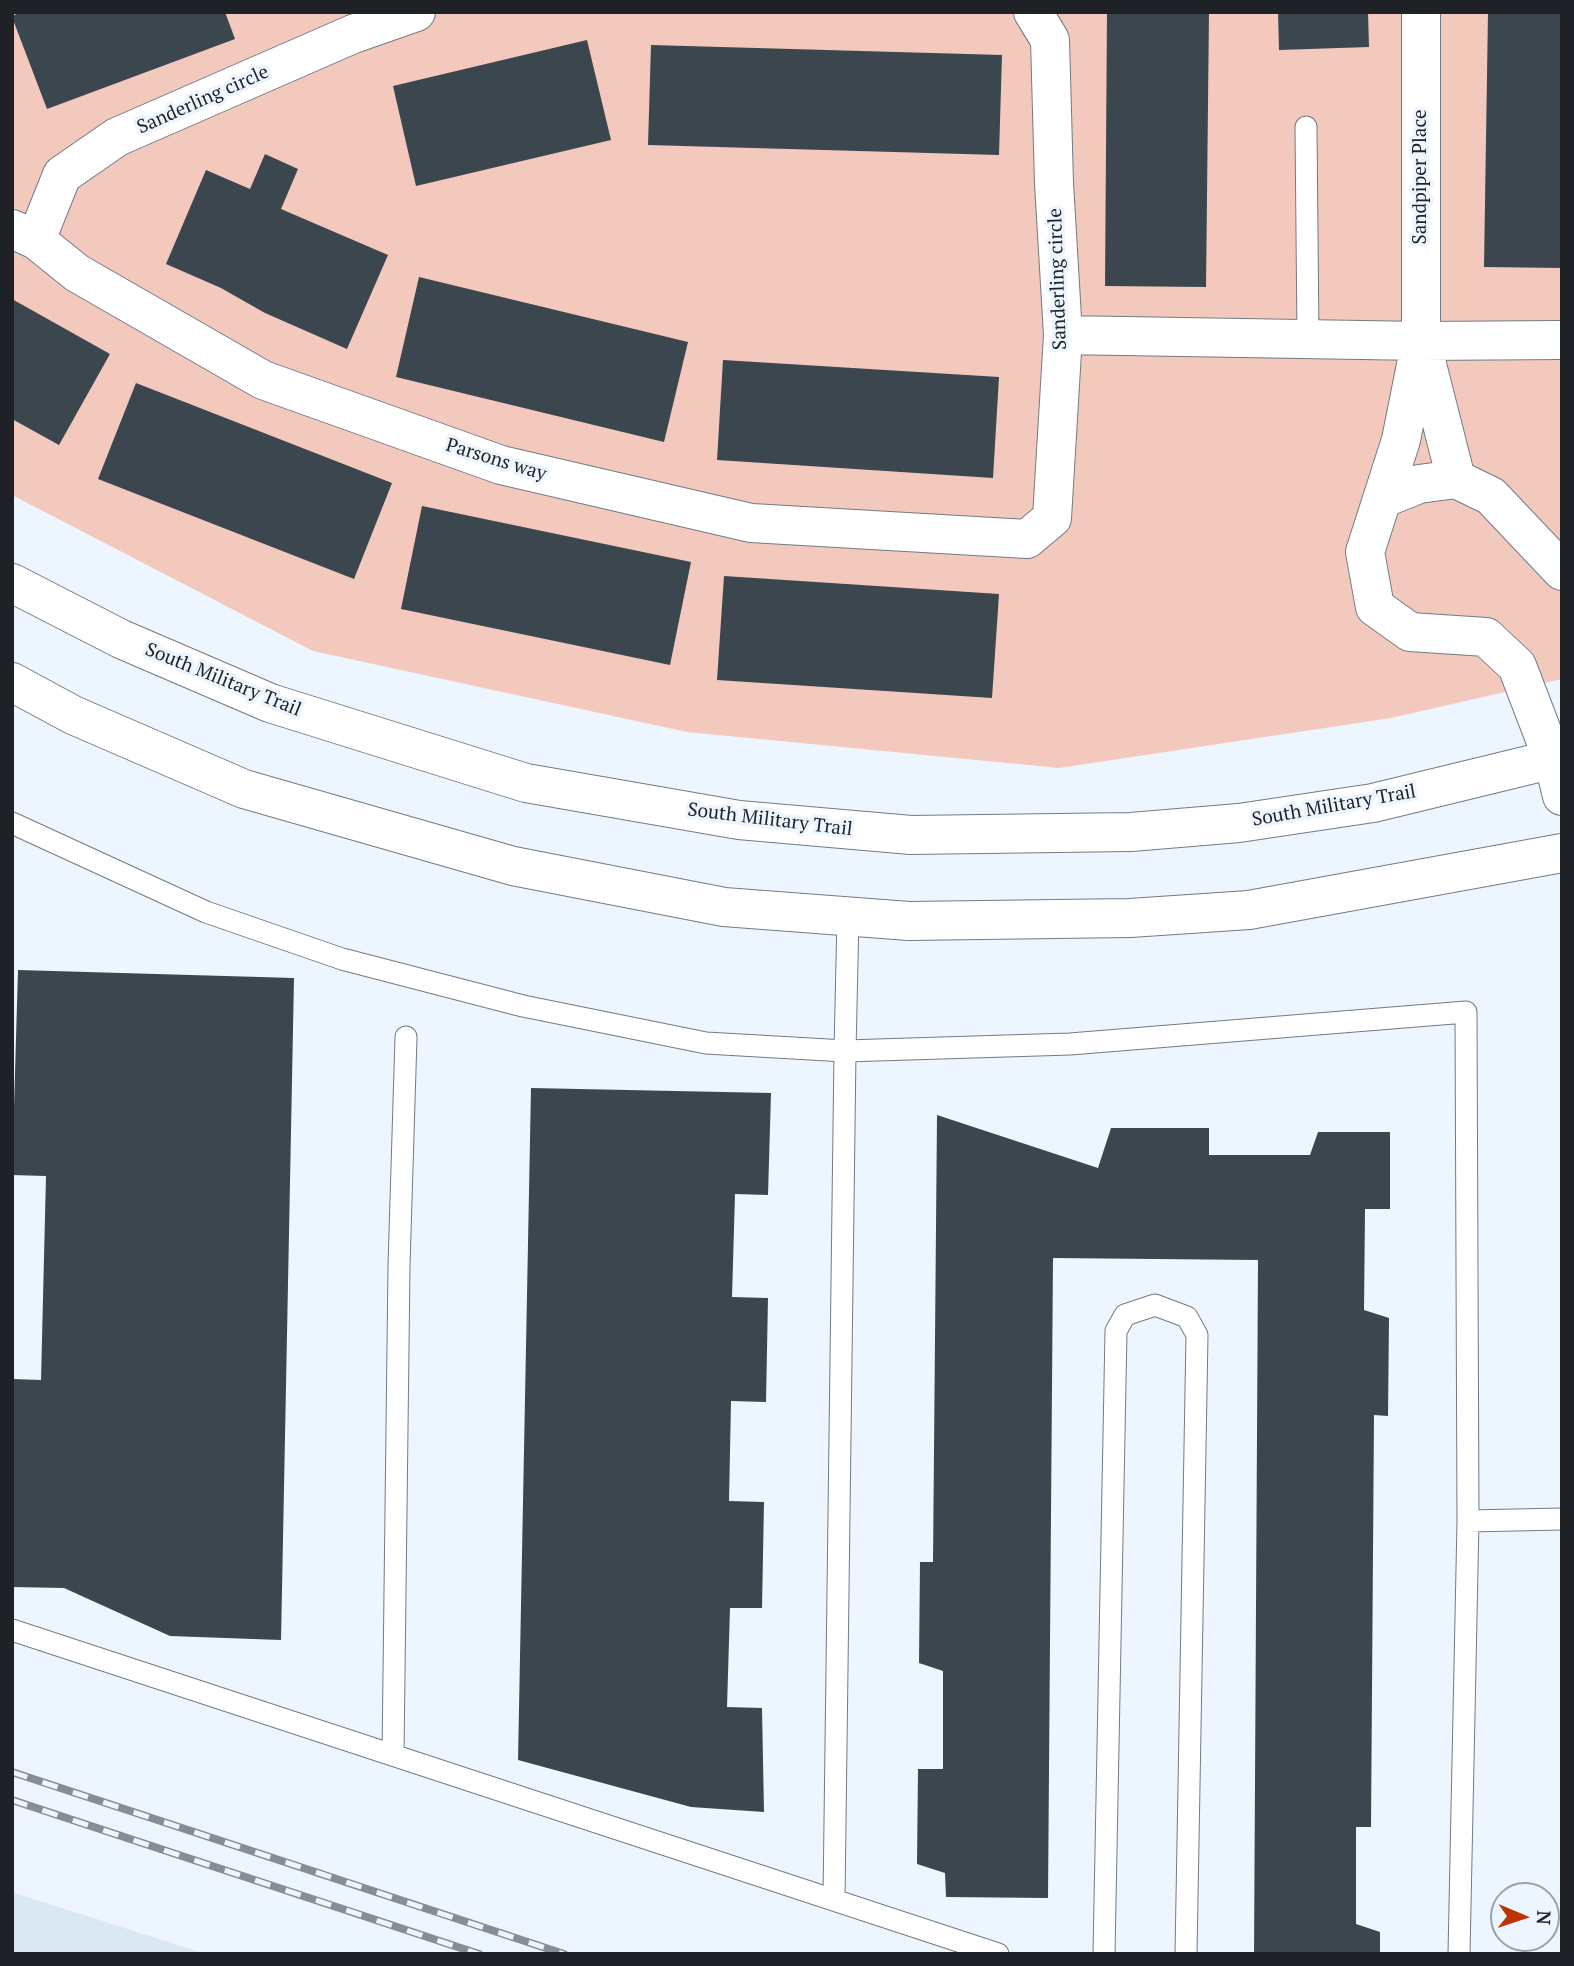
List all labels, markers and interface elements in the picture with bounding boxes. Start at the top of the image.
street label: Sanderling circle [134,61,272,139]
street label: Sandpiper Place [1410,109,1432,245]
street label: Sanderling circle [1044,208,1072,350]
street label: Parsons way [443,434,549,486]
street label: South Military Trail [142,638,304,722]
street label: South Military Trail [1250,780,1418,832]
street label: South Military Trail [686,799,854,841]
north arrow [1490,1882,1560,1952]
text: N [1532,1910,1557,1925]

